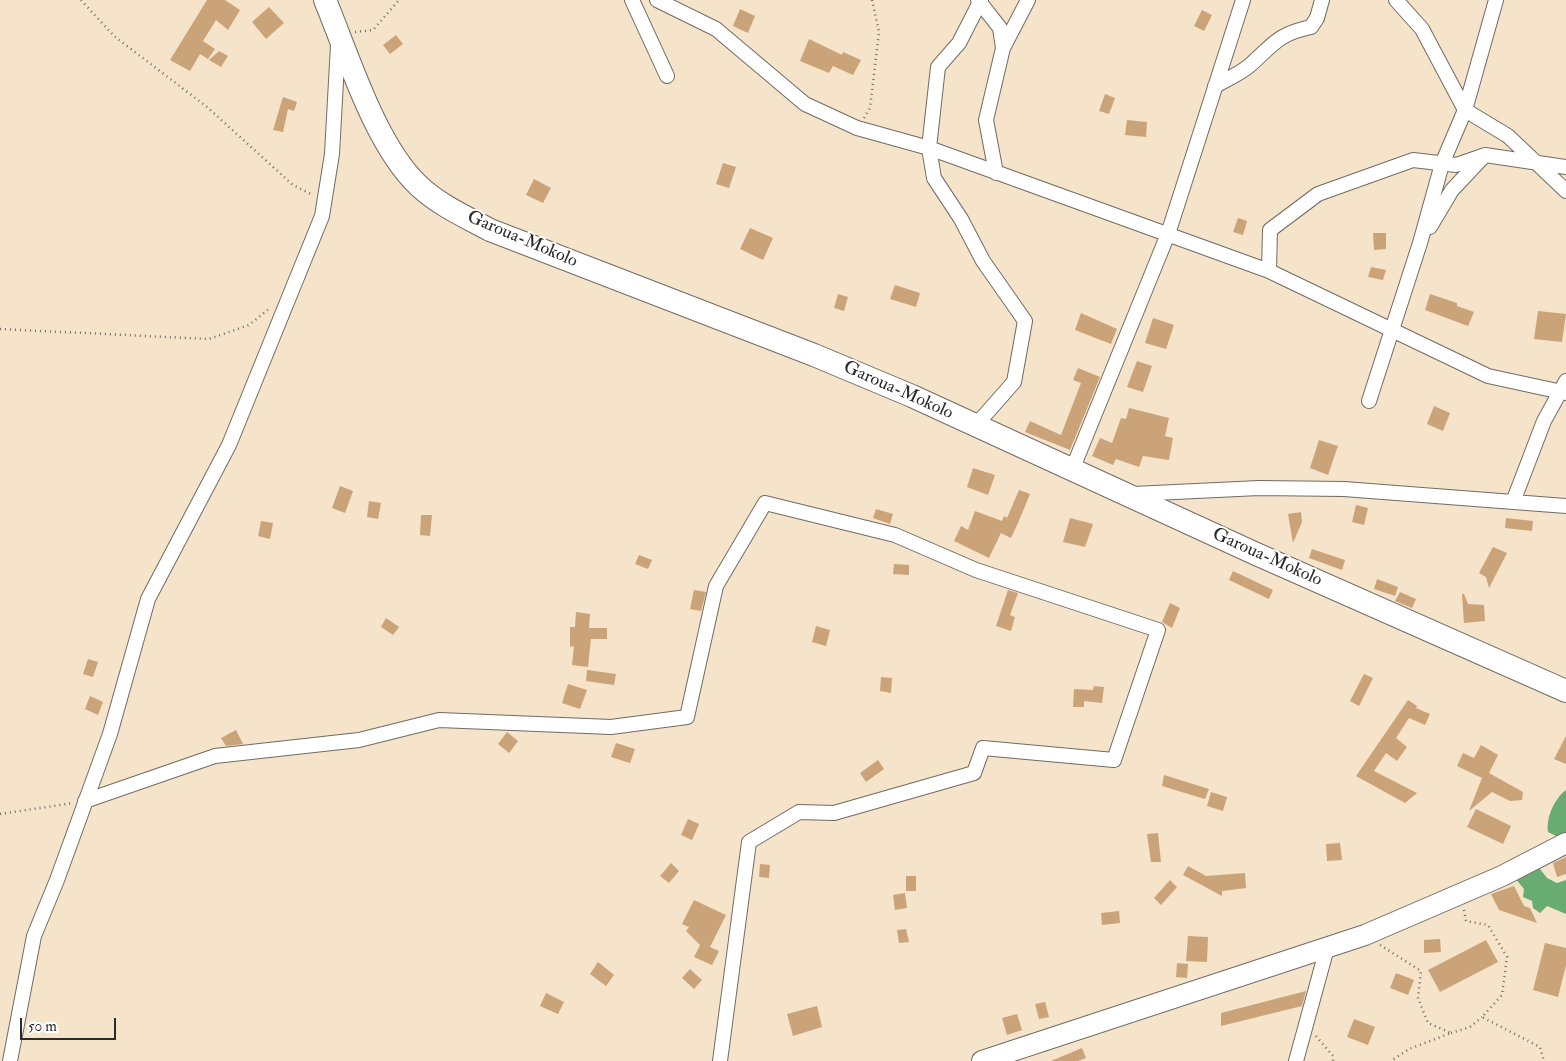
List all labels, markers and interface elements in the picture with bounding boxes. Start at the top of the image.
street label: Garoua-Mokolo [464,207,580,273]
street label: Garoua-Mokolo [840,357,956,425]
street label: Garoua-Mokolo [1209,524,1325,592]
scale bar [22,1008,119,1040]
text: 50 m [28,1017,57,1036]

